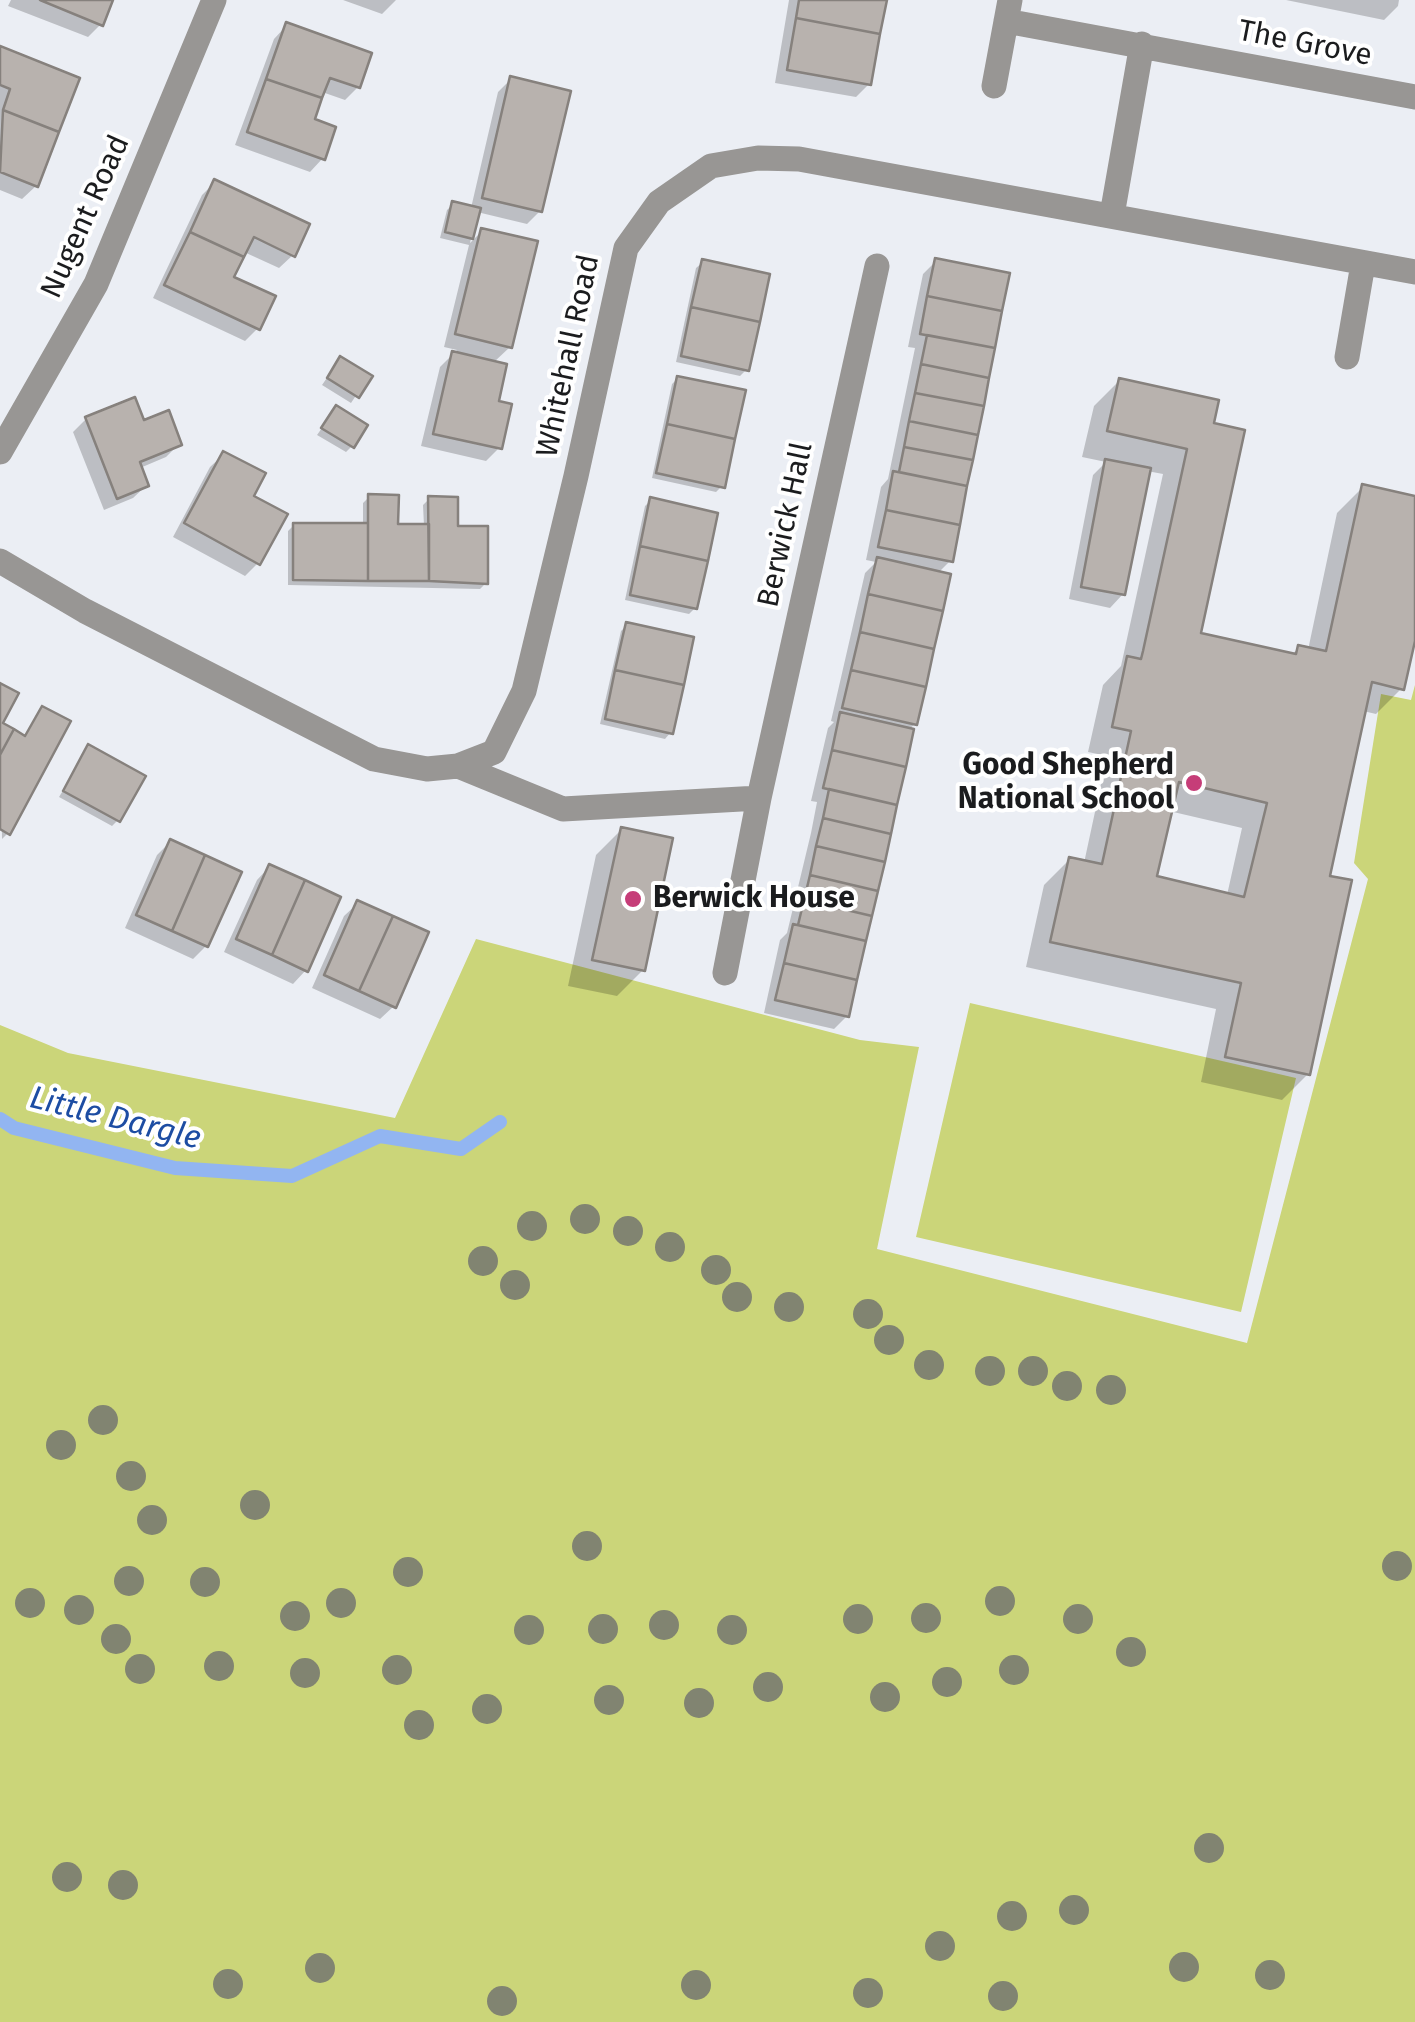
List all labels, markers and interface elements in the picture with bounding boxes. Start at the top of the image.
street label: The Grove [1235,13,1375,75]
street label: Nugent Road [34,130,138,304]
street label: Whitehall Road [530,252,608,460]
street label: Berwick Hall [751,439,821,611]
place label: Good Shepherd National School [958,748,1174,818]
marker: Good Shepherd National School [1183,772,1205,794]
place label: Berwick House [653,881,855,917]
marker: Berwick House [622,888,644,910]
water label: Little Dargle [25,1079,205,1159]

